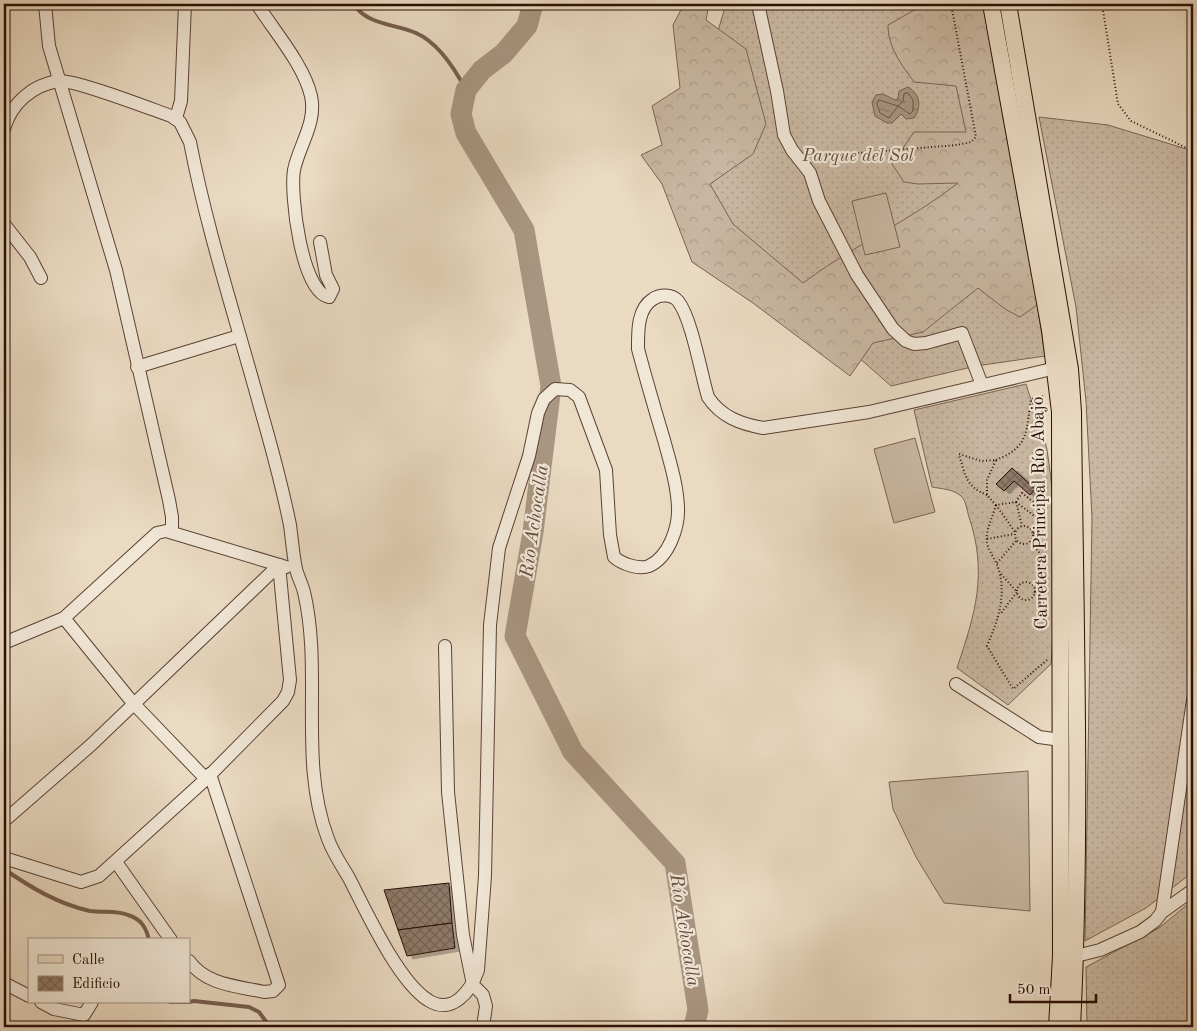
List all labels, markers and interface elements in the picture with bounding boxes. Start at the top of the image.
park label: Parque del Sol [801,147,915,165]
street label: Carretera Principal Río Abajo [1029,396,1051,630]
water label: Río Achocalla [518,464,553,580]
water label: Río Achocalla [665,872,702,988]
legend [28,938,190,1004]
text: Calle [72,953,105,968]
scale bar [1010,971,1096,1003]
text: Edificio [72,977,120,992]
text: 50 m [1017,983,1051,998]

